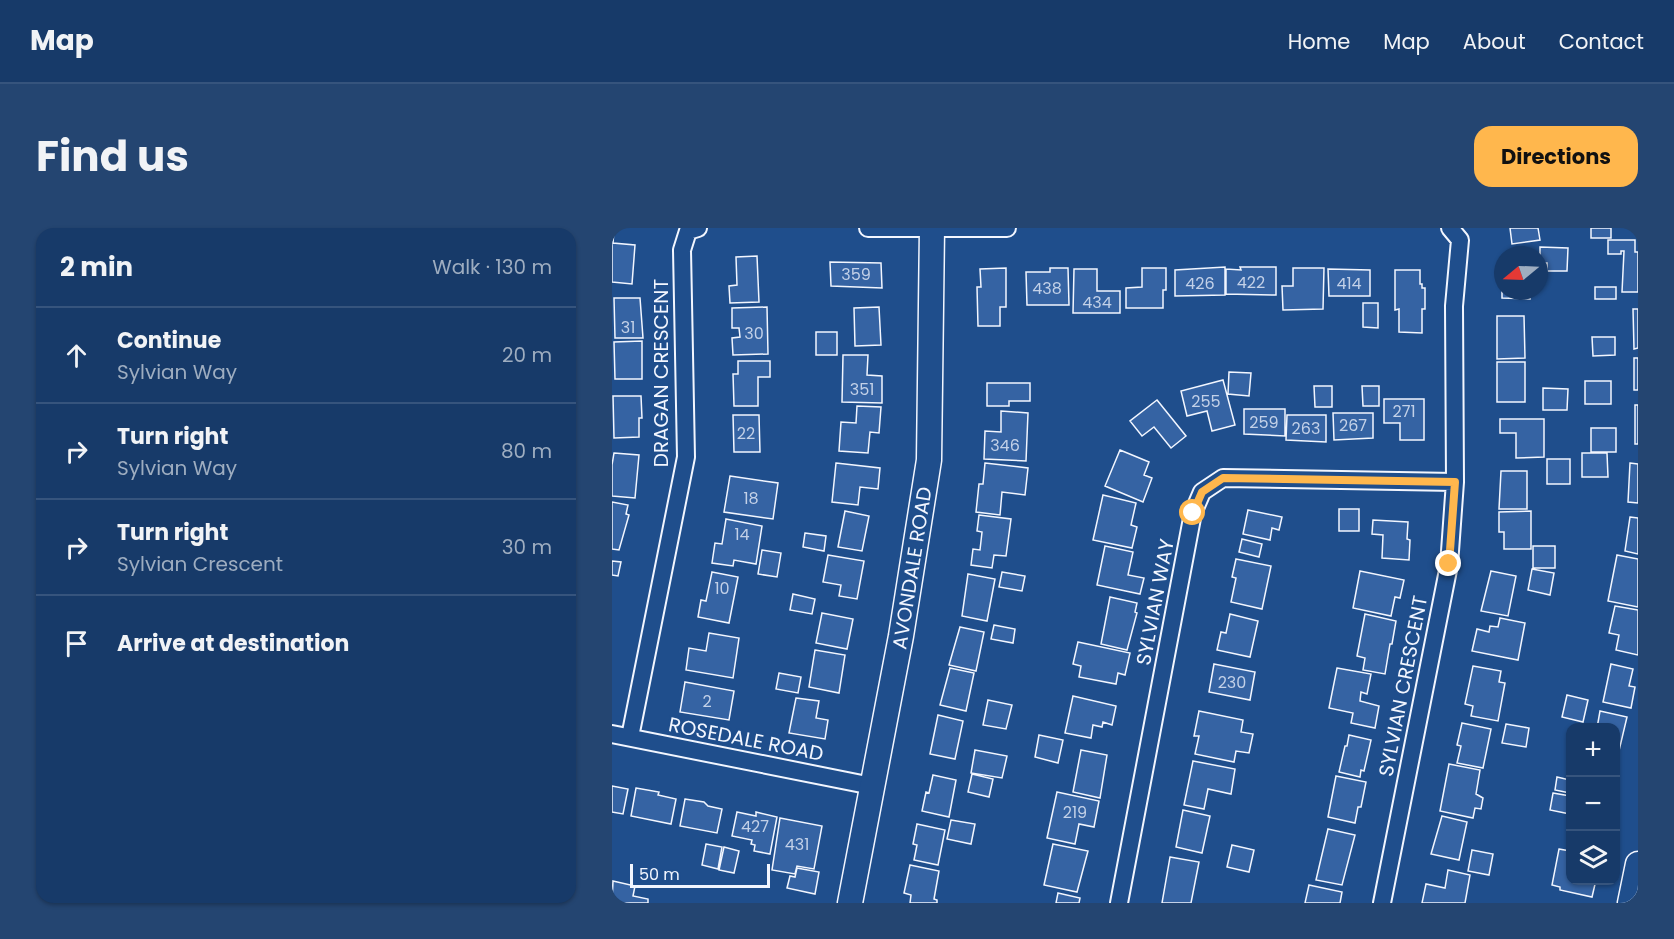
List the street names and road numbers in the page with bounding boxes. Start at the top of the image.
street label: DRAGAN CRESCENT [647,279,675,467]
street label: AVONDALE ROAD [885,485,939,651]
street label: SYLVIAN WAY [1129,536,1181,668]
street label: SYLVIAN CRESCENT [1372,593,1434,779]
street label: ROSEDALE ROAD [666,710,826,768]

